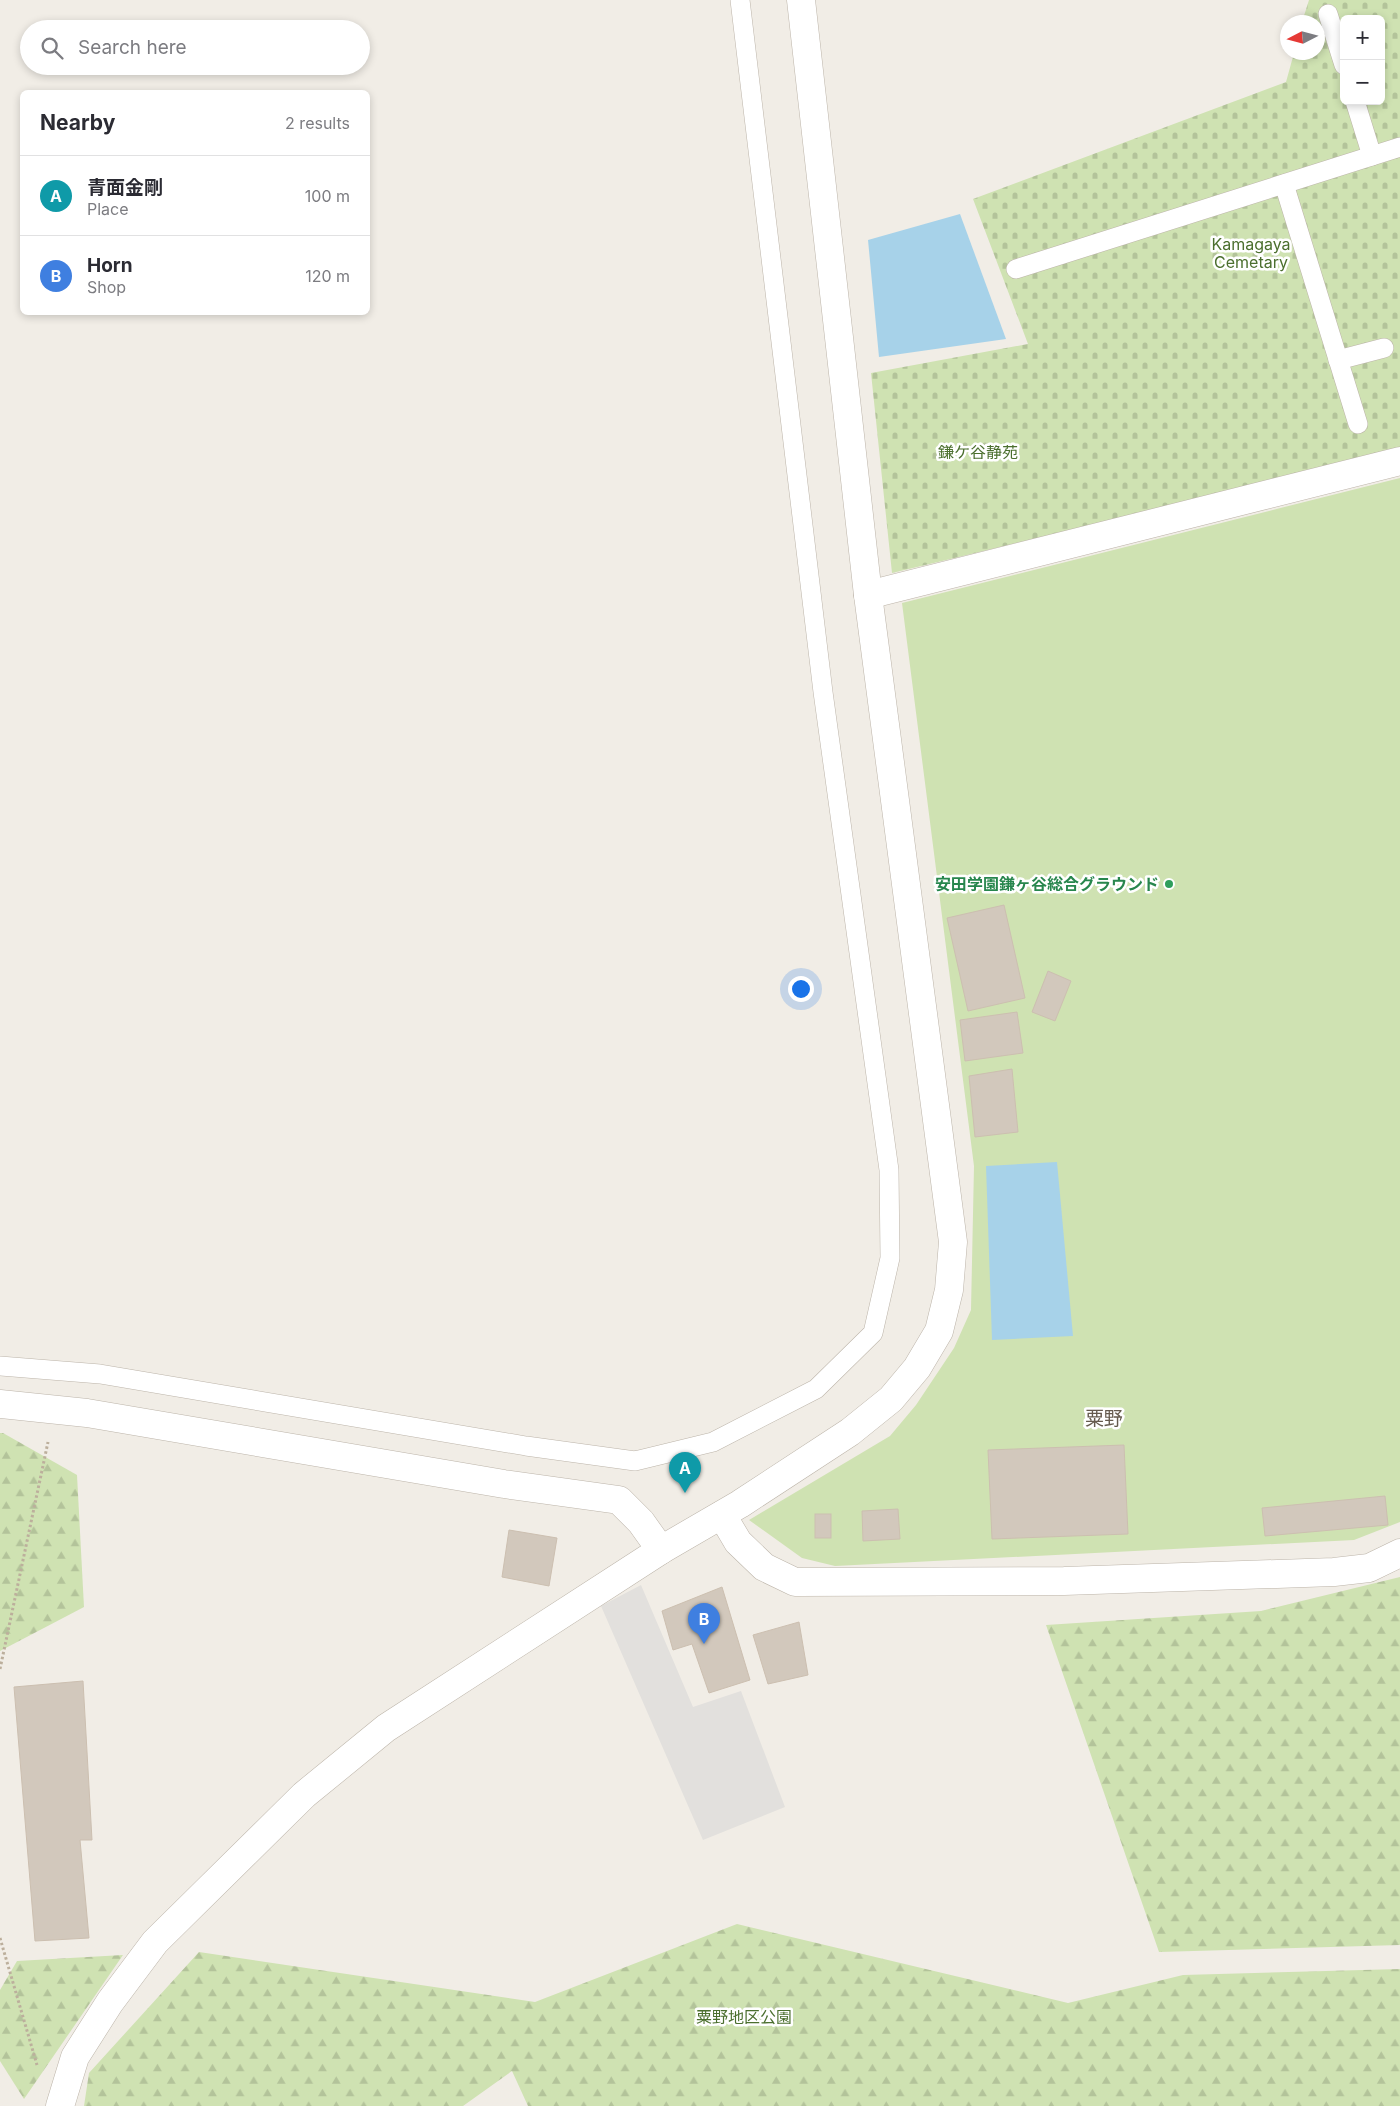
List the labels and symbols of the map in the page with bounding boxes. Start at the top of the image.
north arrow [1280,15,1325,60]
park label: Kamagaya Cemetary [1211,234,1291,272]
park label: 鎌ケ谷静苑 [938,442,1018,462]
place label: 安田学園鎌ヶ谷総合グラウンド [935,874,1159,894]
marker: 安田学園鎌ヶ谷総合グラウンド [1163,878,1175,890]
your location [788,976,814,1002]
district label: 粟野 [1085,1407,1123,1430]
pin: A [669,1452,701,1493]
pin: B [688,1603,720,1644]
park label: 粟野地区公園 [696,2007,792,2027]

